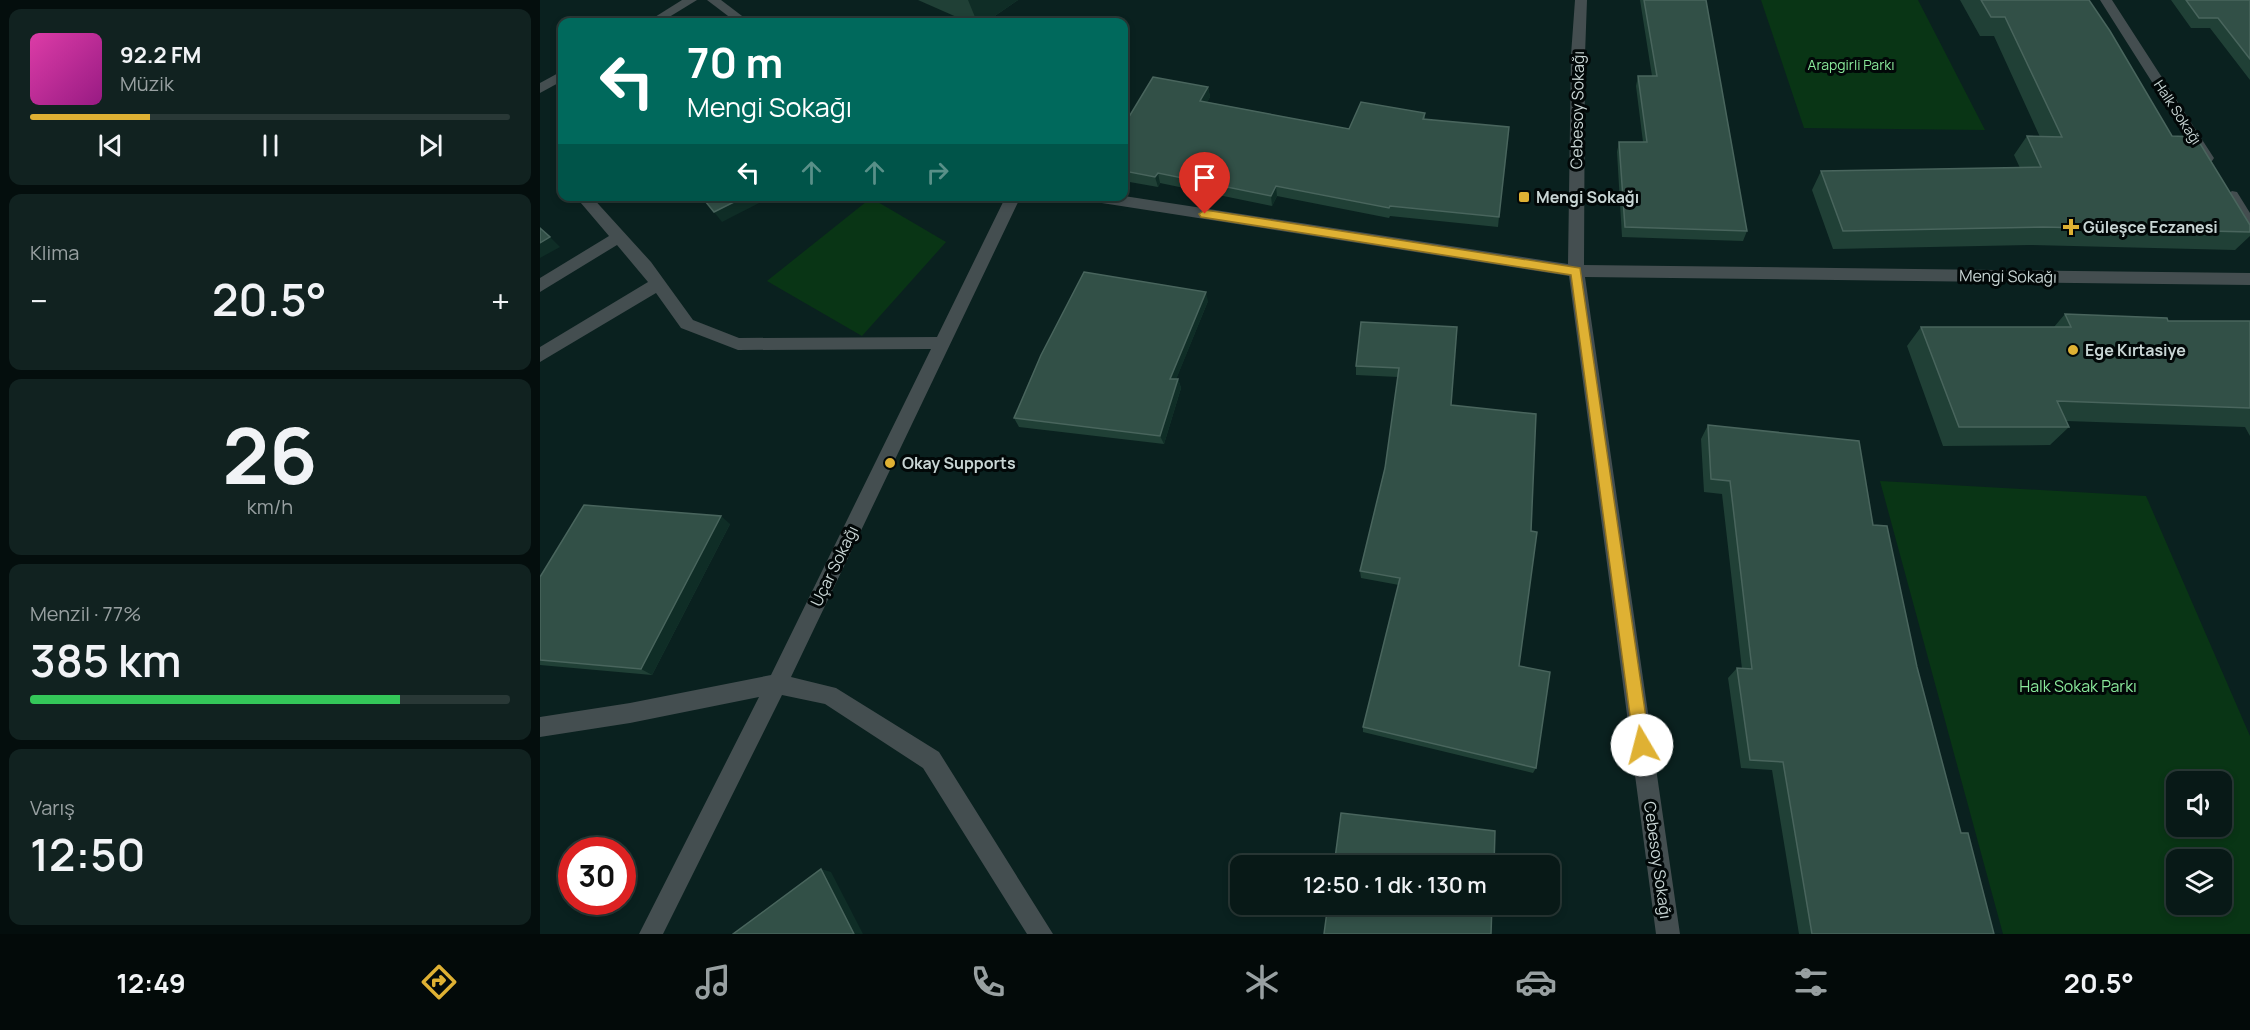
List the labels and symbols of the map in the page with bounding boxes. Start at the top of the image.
street label: Cebesoy Sokağı [1565,51,1589,169]
park label: Arapgirli Parkı [1808,55,1894,74]
street label: Halk Sokağı [2150,76,2206,148]
pin [1179,152,1230,214]
place label: Mengi Sokağı [1536,186,1639,208]
marker: Mengi Sokağı [1517,190,1531,204]
place label: Güleşce Eczanesi [2083,216,2218,238]
marker: Güleşce Eczanesi [2064,220,2078,234]
street label: Mengi Sokağı [1959,264,2057,288]
place label: Ege Kırtasiye [2085,339,2186,361]
marker: Ege Kırtasiye [2066,343,2080,357]
place label: Okay Supports [902,452,1016,474]
marker: Okay Supports [883,456,897,470]
street label: Uçar Sokağı [805,522,863,610]
park label: Halk Sokak Parkı [2019,675,2137,697]
position arrow [1610,713,1674,777]
street label: Cebesoy Sokağı [1639,800,1677,920]
speed limit sign: 30 [558,837,636,915]

